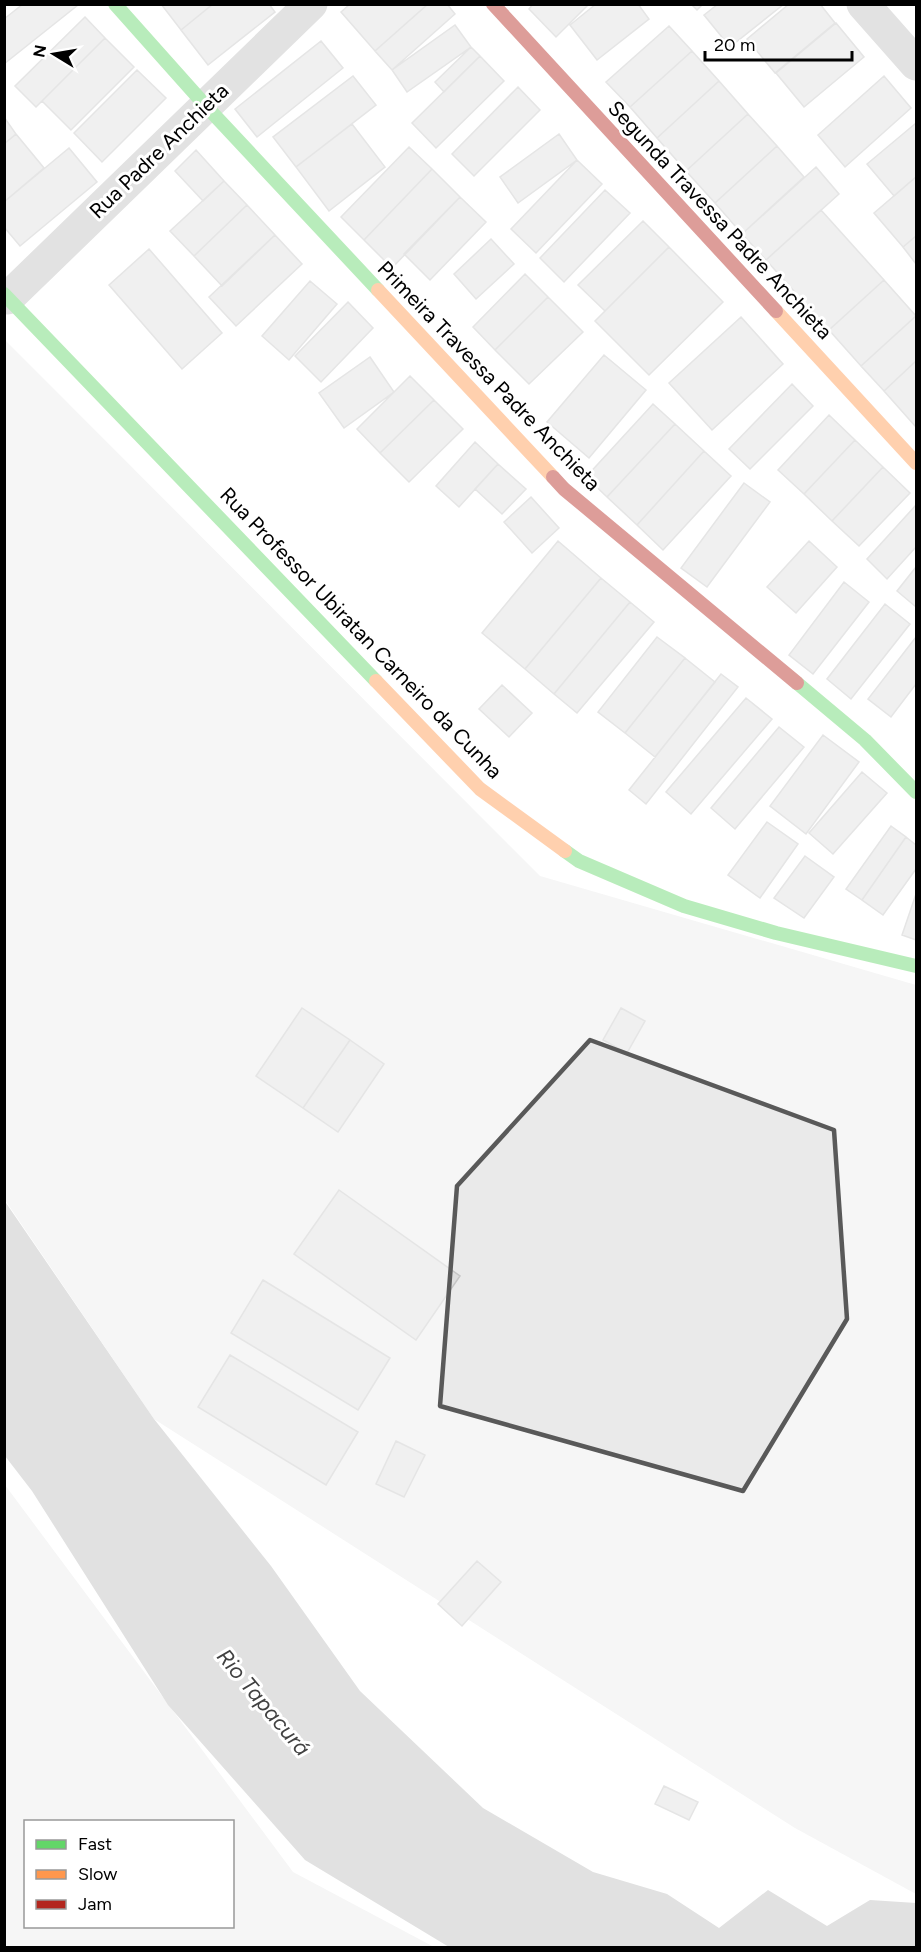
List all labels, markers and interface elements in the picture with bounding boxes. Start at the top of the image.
north arrow [24,24,84,84]
scale bar [705,24,852,62]
text: 20 m [714,34,755,56]
text: N [29,43,50,59]
street label: Rua Padre Anchieta [84,78,233,223]
street label: Segunda Travessa Padre Anchieta [603,95,838,344]
street label: Primeira Travessa Padre Anchieta [373,256,606,496]
street label: Rua Professor Ubiratan Carneiro da Cunha [215,482,508,784]
water label: Rio Tapacurá [211,1643,316,1761]
legend [24,1820,234,1928]
text: Fast [78,1833,112,1855]
text: Slow [78,1863,117,1885]
text: Jam [78,1893,112,1915]

